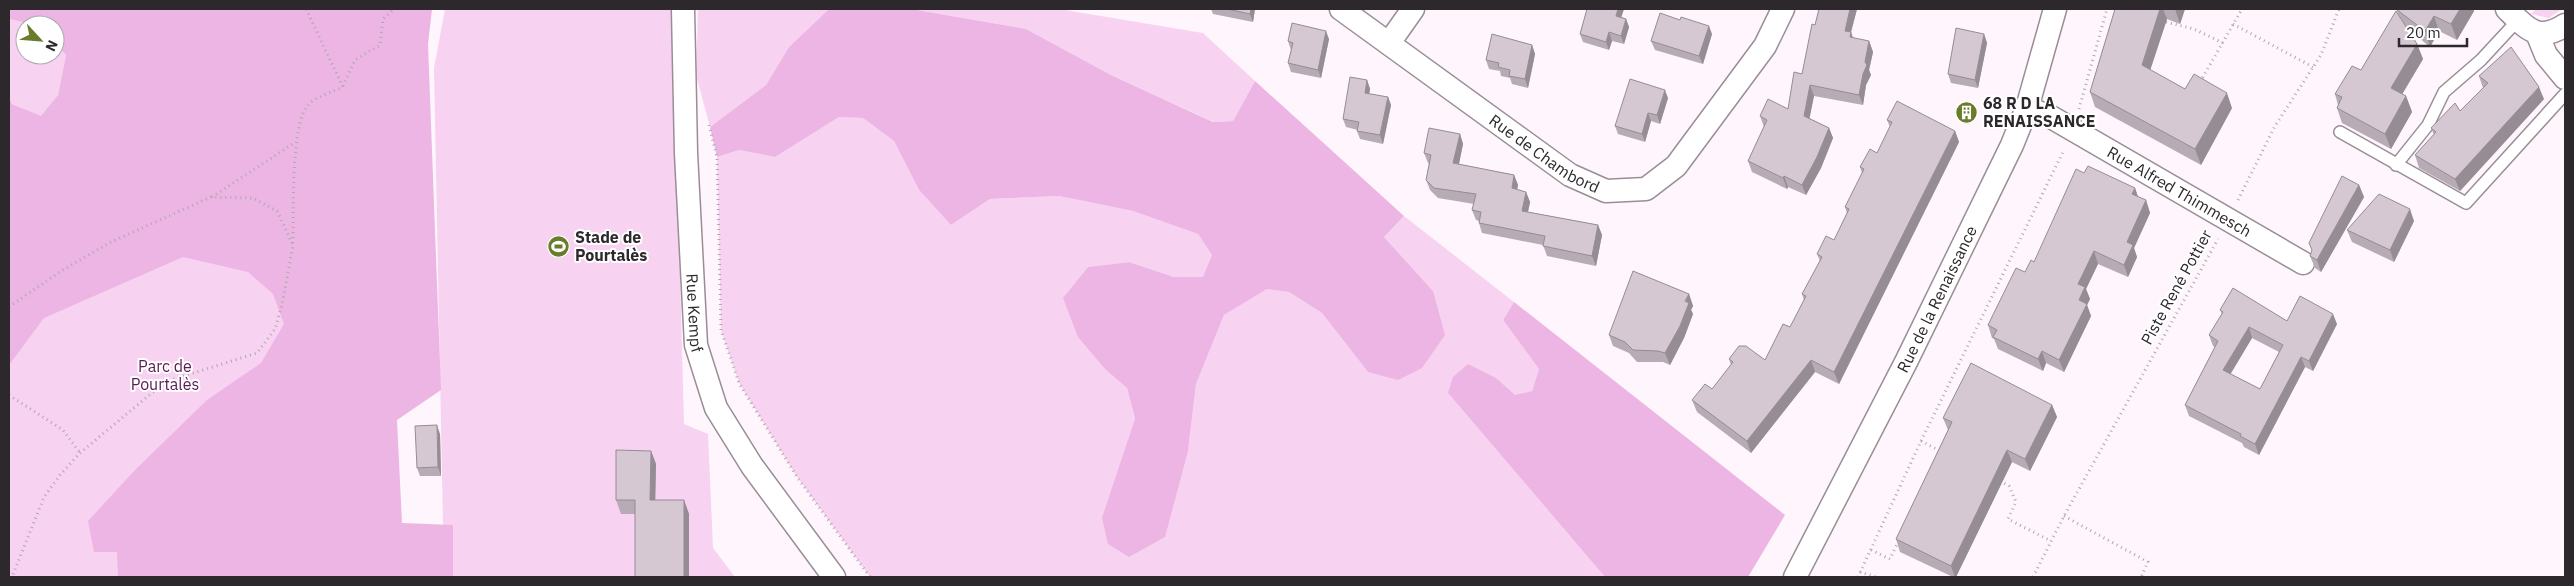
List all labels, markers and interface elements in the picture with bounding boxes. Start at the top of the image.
north arrow [15,15,65,65]
scale bar [2399,15,2466,47]
text: 20 m [2406,23,2441,42]
text: N [41,37,62,54]
place label: 68 R D LA RENAISSANCE [1983,93,2095,131]
building icon: 68 R D LA RENAISSANCE [1955,100,1979,124]
street label: Rue de Chambord [1485,110,1603,197]
street label: Rue Alfred Thimmesch [2104,142,2255,241]
street label: Rue de la Renaissance [1892,222,1981,376]
street label: Piste René Pottier [2136,226,2216,348]
place label: Stade de Pourtalès [575,227,647,265]
sports icon: Stade de Pourtalès [547,234,571,258]
street label: Rue Kempf [682,273,708,355]
park label: Parc de Pourtalès [131,356,199,394]

